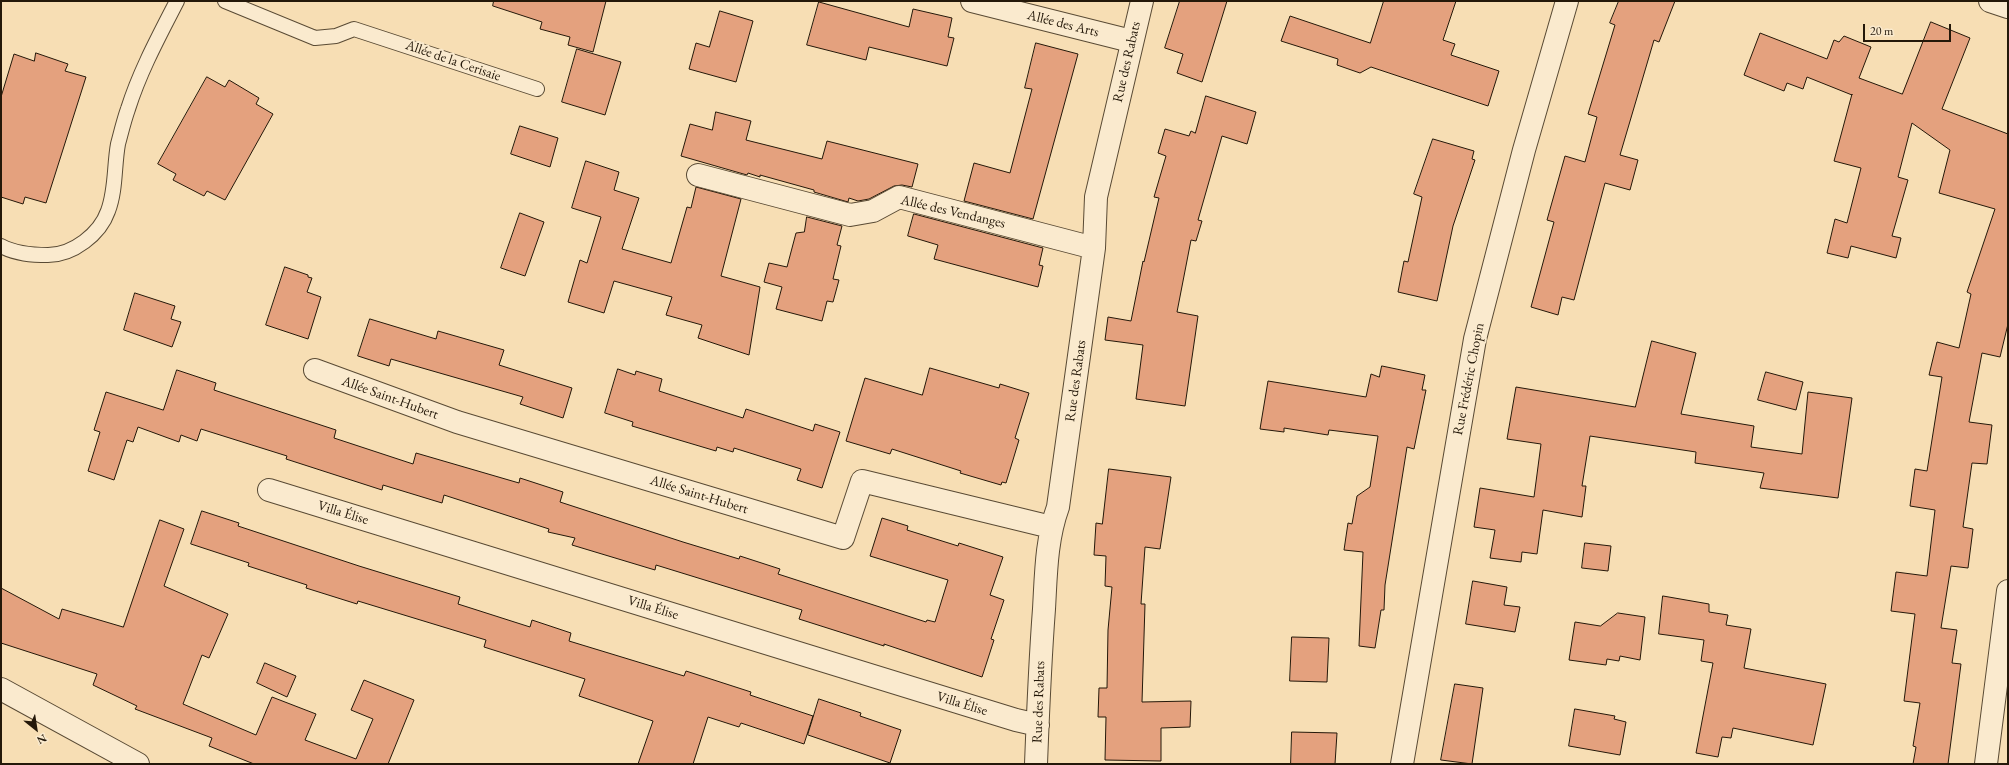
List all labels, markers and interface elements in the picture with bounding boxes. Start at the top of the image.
street label: Allée des Arts [1025,7,1101,41]
scale bar [1865,16,1953,42]
street label: Rue des Rabats [1110,20,1144,104]
text: 20 m [1870,23,1893,39]
street label: Allée de la Cerisaie [403,37,503,85]
street label: Allée des Vendanges [899,192,1007,232]
street label: Rue Frédéric Chopin [1450,321,1488,437]
street label: Rue des Rabats [1062,339,1090,423]
street label: Allée Saint-Hubert [339,373,441,423]
street label: Allée Saint-Hubert [648,472,750,518]
street label: Villa Élise [316,497,370,529]
street label: Villa Élise [626,592,680,624]
street label: Rue des Rabats [1029,660,1049,744]
street label: Villa Élise [935,688,989,720]
north arrow [16,709,56,749]
text: N [35,731,49,748]

